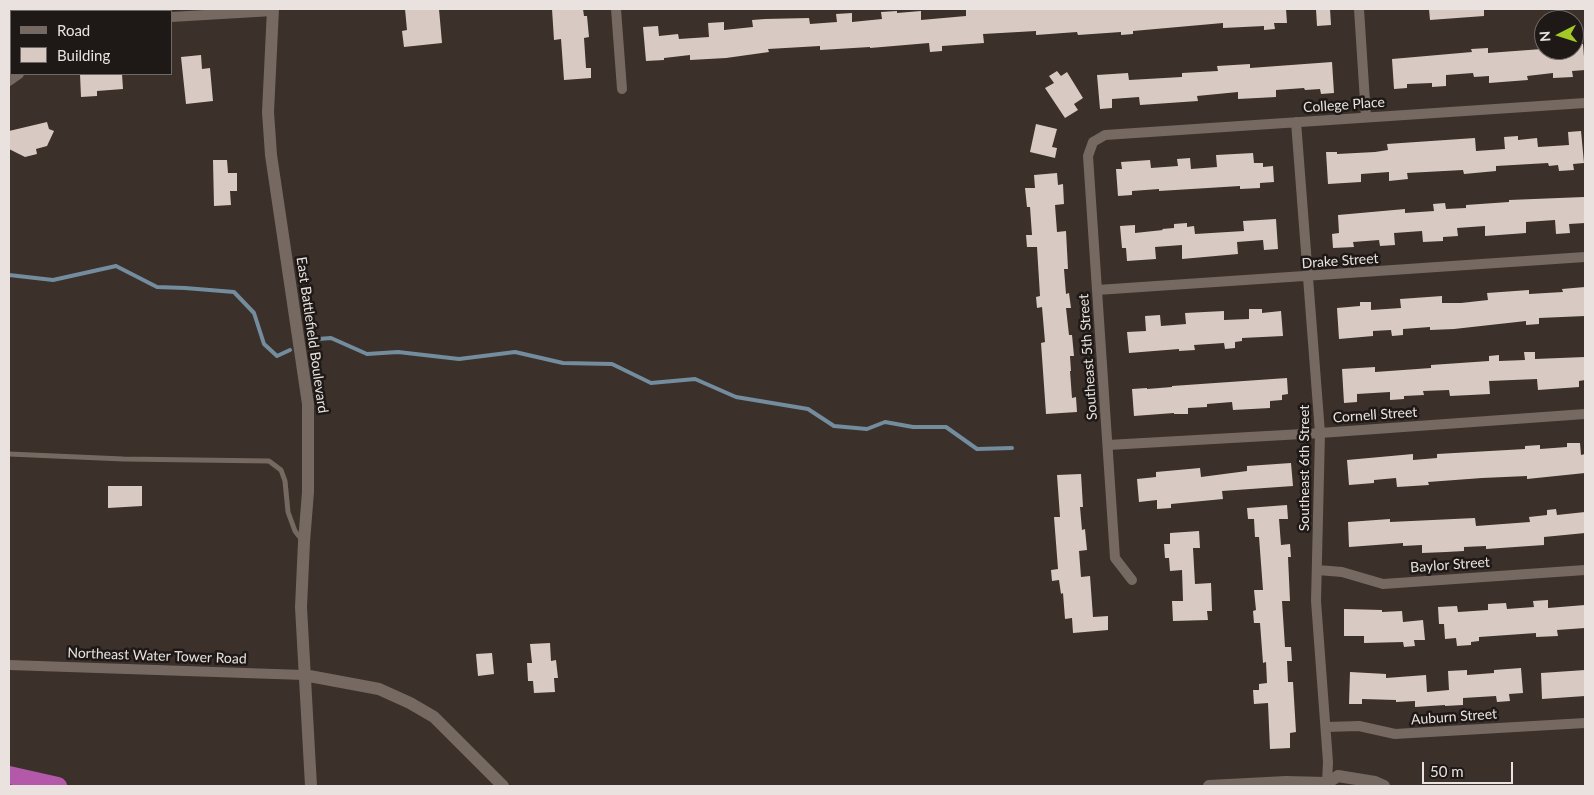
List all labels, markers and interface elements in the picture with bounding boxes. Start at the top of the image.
legend [10,10,172,75]
north arrow [1534,10,1584,60]
text: Road [57,21,90,39]
text: N [1536,30,1553,42]
text: Building [57,46,110,64]
street label: College Place [1303,94,1385,116]
street label: Drake Street [1301,250,1379,272]
street label: East Battlefield Boulevard [293,256,331,414]
street label: Southeast 5th Street [1075,293,1101,421]
street label: Cornell Street [1332,404,1418,426]
street label: Southeast 6th Street [1296,405,1312,531]
street label: Baylor Street [1410,554,1490,576]
street label: Northeast Water Tower Road [67,644,247,668]
street label: Auburn Street [1410,706,1498,728]
scale bar [1424,752,1515,784]
text: 50 m [1430,762,1464,780]

